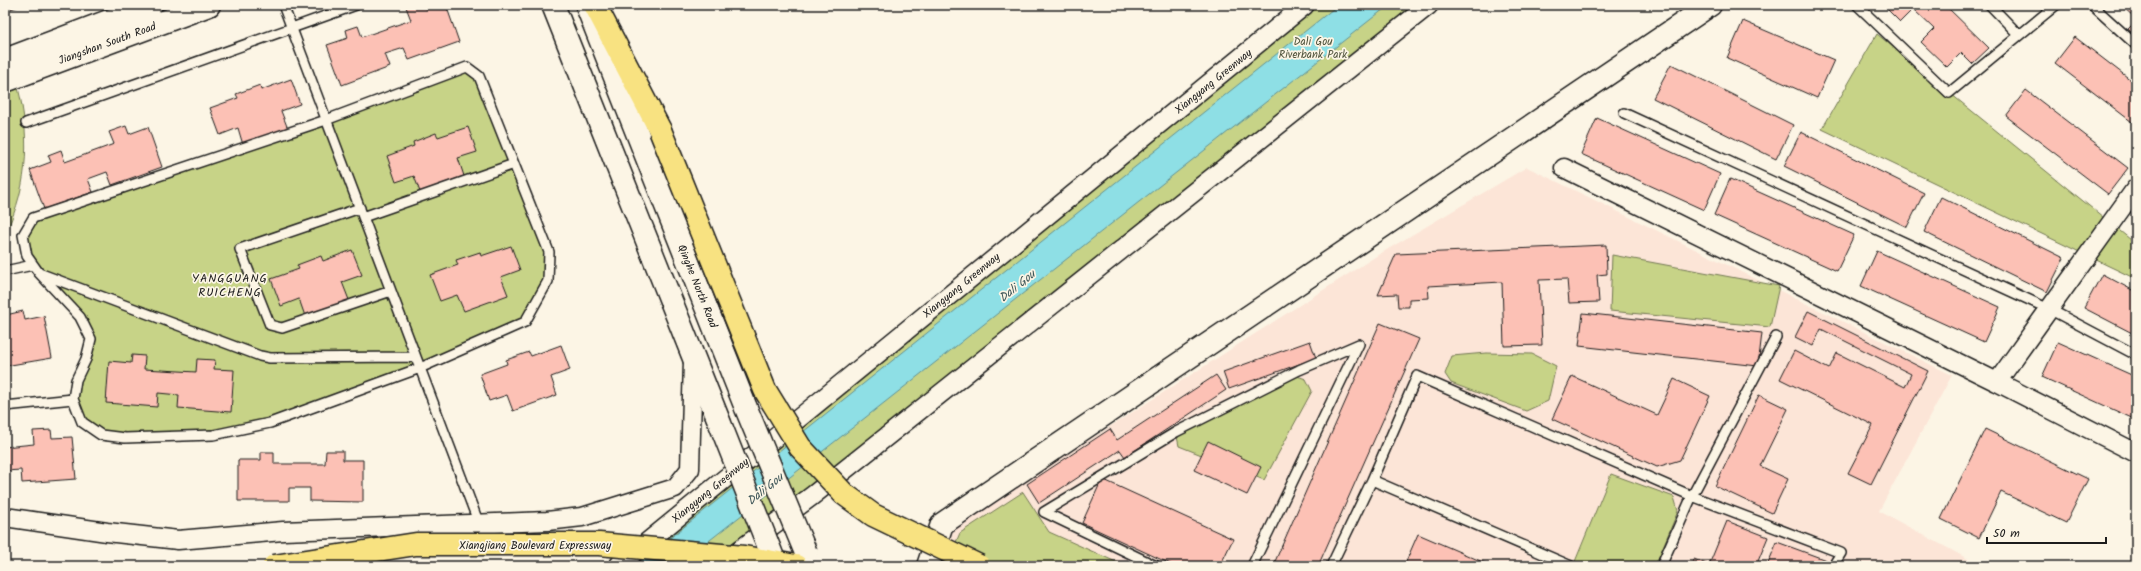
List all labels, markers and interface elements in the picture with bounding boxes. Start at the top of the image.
street label: Jiangshan South Road [56,18,159,70]
park label: Dali Gou Riverbank Park [1279,33,1348,64]
street label: Xiangyang Greenway [1171,44,1257,119]
street label: Qinghe North Road [672,242,722,331]
street label: Xiangyang Greenway [919,248,1005,323]
water label: Dali Gou [995,265,1041,307]
district label: YANGGUANG RUICHENG [192,269,268,302]
street label: Xiangyang Greenway [668,453,754,528]
water label: Dali Gou [743,468,789,510]
scale bar [1987,519,2106,545]
text: 50 m [1993,524,2020,543]
street label: Xiangjiang Boulevard Expressway [459,537,612,555]

